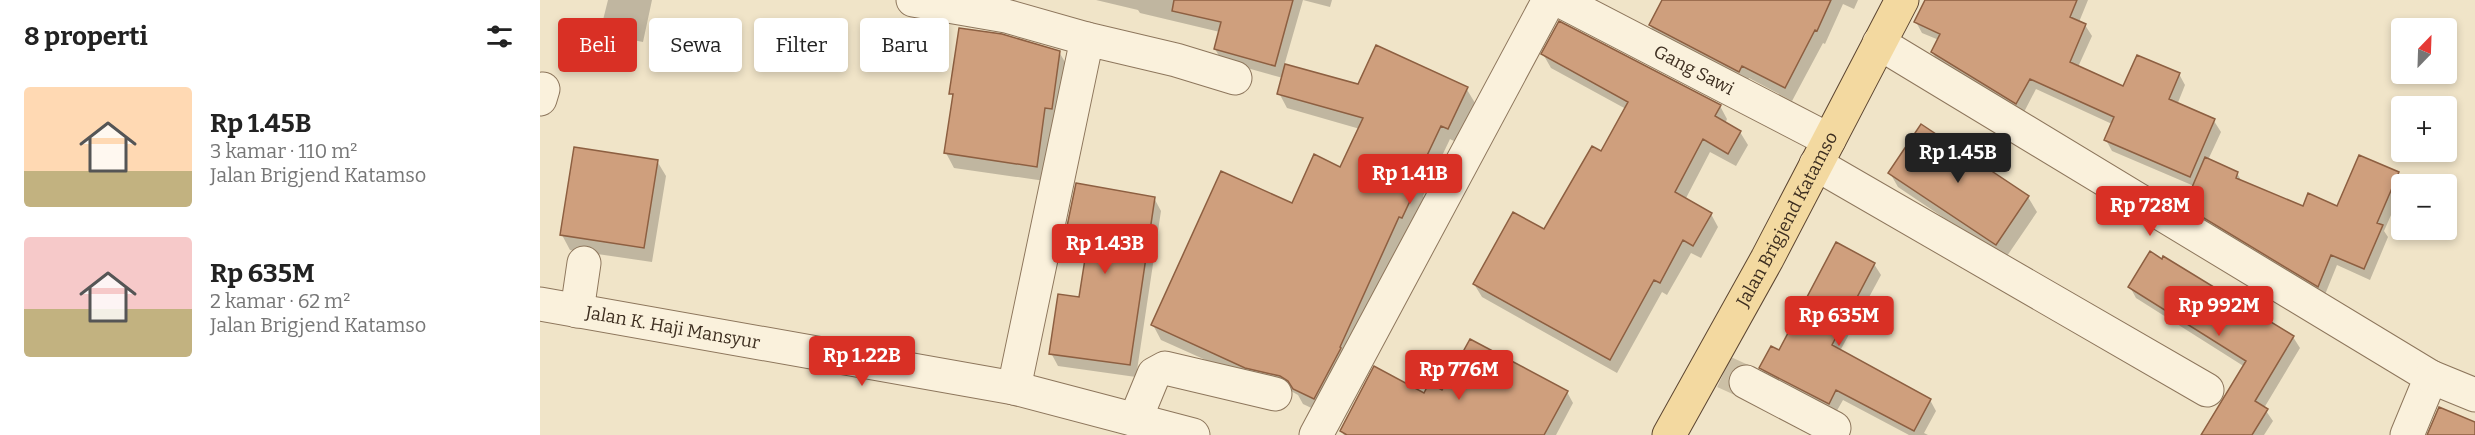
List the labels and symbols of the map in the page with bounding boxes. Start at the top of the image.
north arrow [2391,18,2457,84]
street label: Gang Sawi [1650,40,1738,100]
street label: Jalan Brigjend Katamso [1731,128,1842,311]
pin: Rp 1.45B [1896,133,2020,184]
pin: Rp 1.41B [1348,154,1472,205]
pin: Rp 728M [2095,186,2205,237]
pin: Rp 1.43B [1043,224,1167,275]
pin: Rp 992M [2164,286,2274,337]
pin: Rp 635M [1784,296,1894,347]
street label: Jalan K. Haji Mansyur [583,301,762,354]
pin: Rp 1.22B [800,336,924,387]
pin: Rp 776M [1404,350,1514,401]

